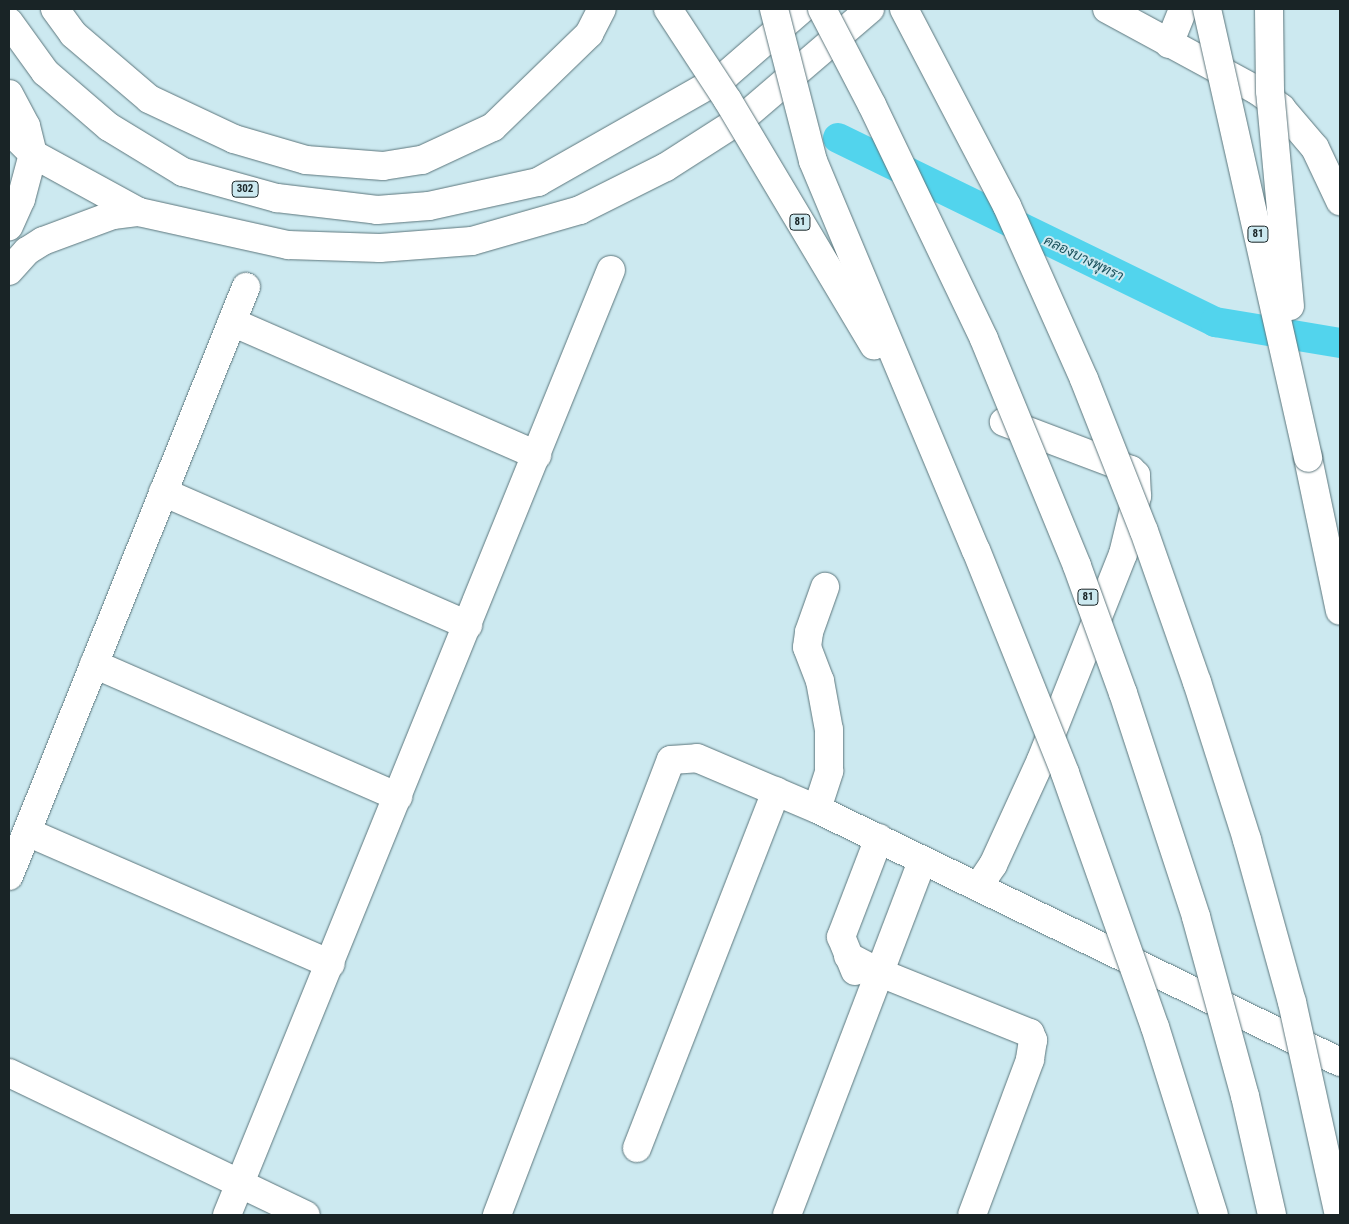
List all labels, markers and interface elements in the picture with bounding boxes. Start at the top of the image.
road number: 302 [231,180,259,198]
road number: 81 [789,213,811,230]
road number: 81 [1247,225,1269,242]
water label: คลองบางพุทรา [1042,232,1126,284]
road number: 81 [1077,588,1099,606]

